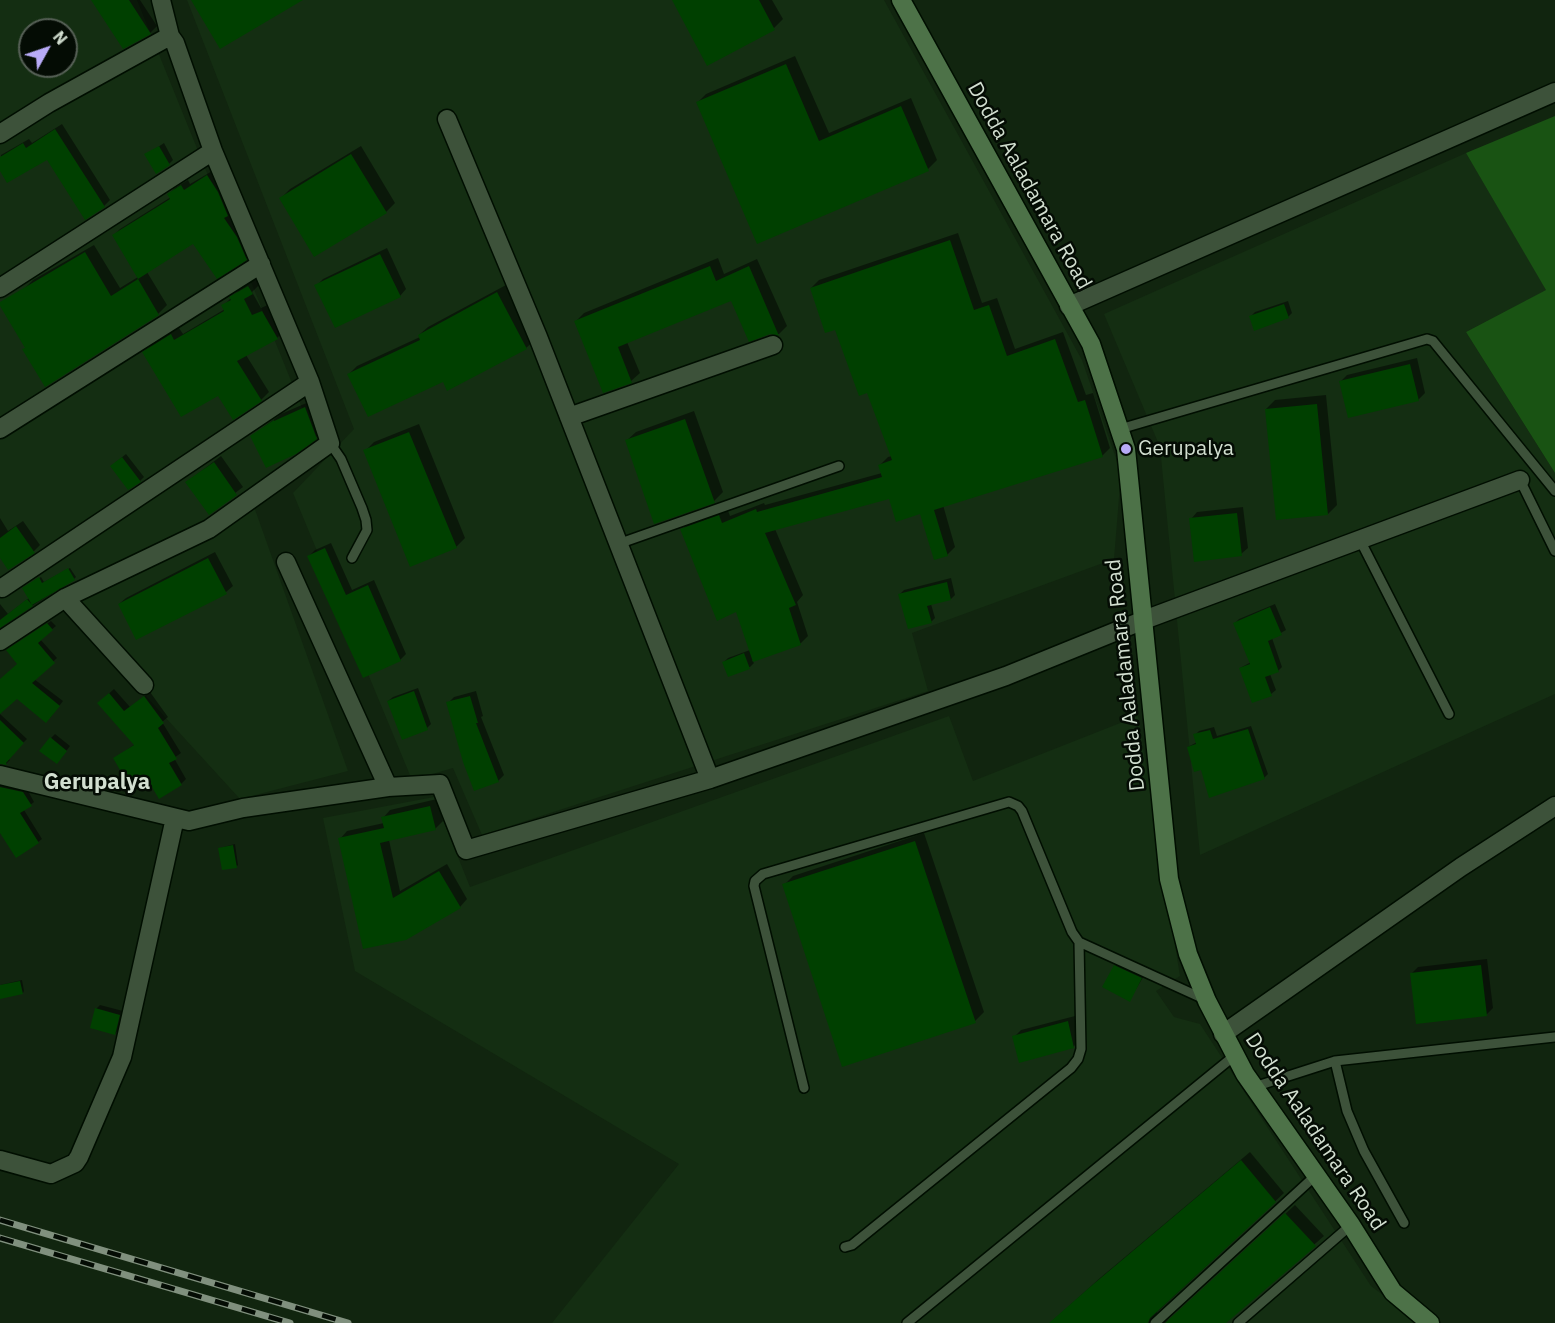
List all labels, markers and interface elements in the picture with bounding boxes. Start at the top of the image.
north arrow [18,18,78,78]
text: N [49,27,72,49]
street label: Dodda Aaladamara Road [961,78,1097,294]
place label: Gerupalya [1138,436,1234,462]
marker: Gerupalya [1119,442,1133,456]
street label: Dodda Aaladamara Road [1101,558,1151,792]
district label: Gerupalya [44,770,150,796]
street label: Dodda Aaladamara Road [1239,1028,1391,1236]

